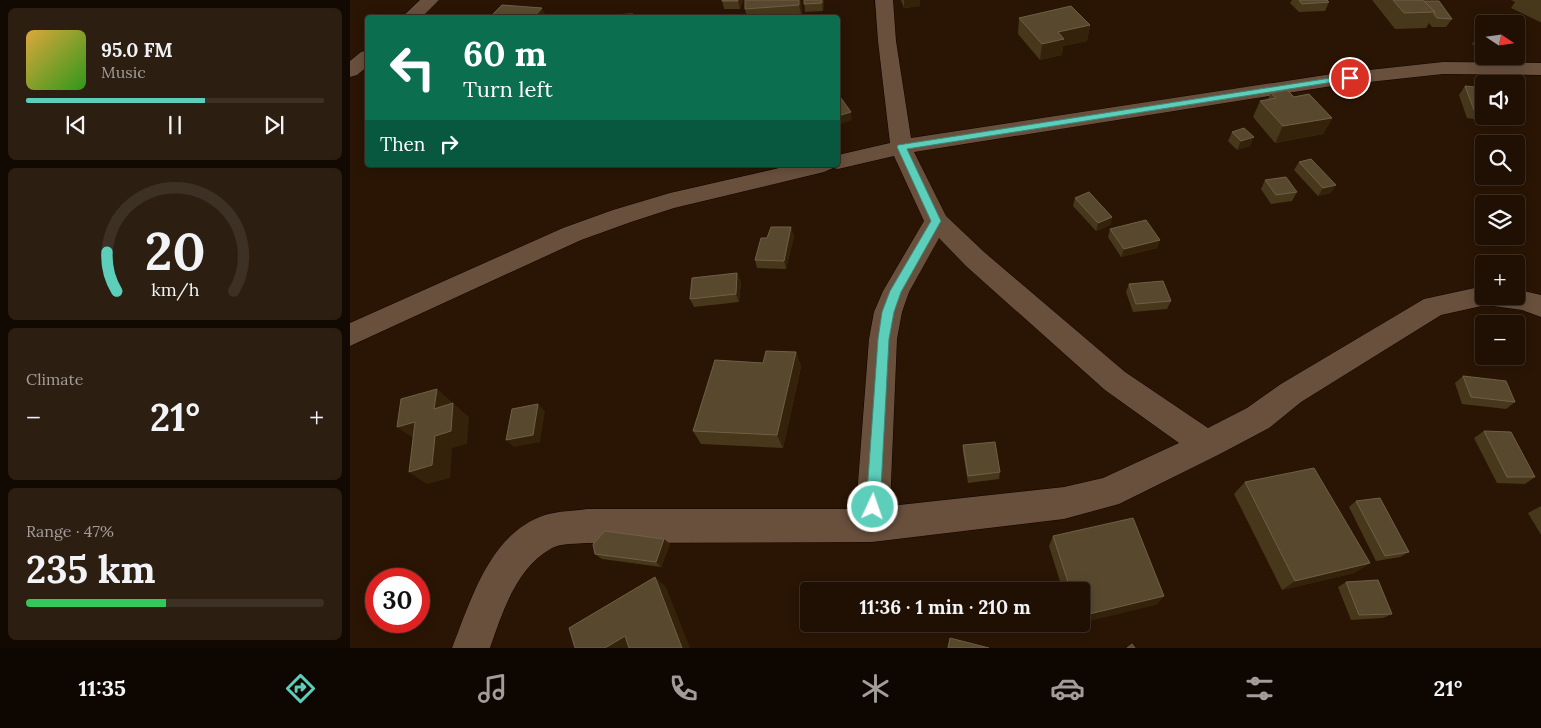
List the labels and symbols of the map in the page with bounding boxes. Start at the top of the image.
north arrow [1475,15,1525,65]
pin [1329,57,1371,99]
position arrow [846,480,898,532]
speed limit sign: 30 [365,568,430,633]

